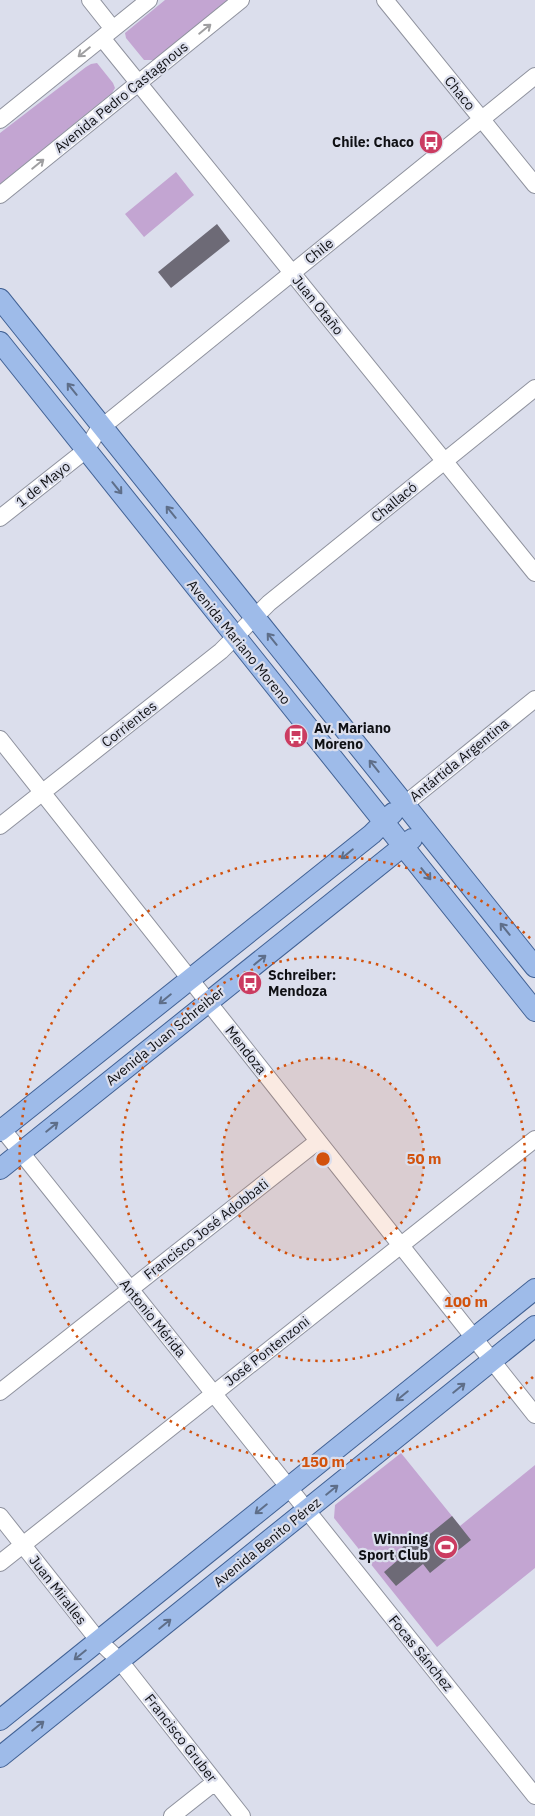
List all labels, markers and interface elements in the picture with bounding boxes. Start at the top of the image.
one-way arrow [199,23,212,34]
street label: Avenida Pedro Castagnous [50,37,192,157]
one-way arrow [78,47,91,58]
street label: Chaco [441,72,479,114]
bus stop icon: Chile: Chaco [418,129,444,155]
place label: Chile: Chaco [332,133,414,151]
one-way arrow [31,158,44,169]
street label: Chile [301,234,337,268]
street label: Juan Otaño [288,271,348,339]
one-way arrow [66,383,77,396]
street label: 1 de Mayo [12,457,74,511]
street label: Challacó [367,478,421,526]
one-way arrow [111,481,122,494]
one-way arrow [165,506,176,519]
street label: Avenida Mariano Moreno [183,576,295,708]
one-way arrow [267,633,278,646]
street label: Corrientes [98,697,160,751]
street label: Antártida Argentina [406,714,513,806]
place label: Av. Mariano Moreno [314,719,391,753]
bus stop icon: Av. Mariano Moreno [283,723,309,749]
one-way arrow [369,760,380,773]
one-way arrow [341,849,354,860]
one-way arrow [420,868,431,881]
one-way arrow [499,923,510,936]
one-way arrow [254,954,267,965]
place label: Schreiber: Mendoza [268,966,336,1000]
bus stop icon: Schreiber: Mendoza [237,970,263,996]
street label: Avenida Juan Schreiber [102,983,228,1089]
one-way arrow [159,994,172,1005]
street label: Mendoza [221,1022,271,1078]
one-way arrow [45,1122,58,1133]
text: 50 m [407,1149,441,1168]
centre of rings [314,1150,332,1168]
street label: Francisco José Adobbati [140,1175,272,1283]
street label: Antonio Mérida [116,1275,190,1361]
text: 100 m [444,1292,488,1311]
street label: José Pontenzoni [221,1312,313,1390]
one-way arrow [452,1382,465,1393]
one-way arrow [395,1391,408,1402]
text: 150 m [301,1452,345,1471]
one-way arrow [325,1484,338,1495]
street label: Avenida Benito Pérez [210,1493,325,1591]
one-way arrow [255,1504,268,1515]
place label: Winning Sport Club [358,1530,428,1564]
sports icon: Winning Sport Club [433,1534,459,1560]
street label: Juan Miralles [25,1552,91,1628]
street label: Focas Sánchez [385,1611,457,1695]
one-way arrow [158,1619,171,1630]
one-way arrow [74,1650,87,1661]
street label: Francisco Gruber [141,1690,221,1786]
one-way arrow [31,1721,44,1732]

